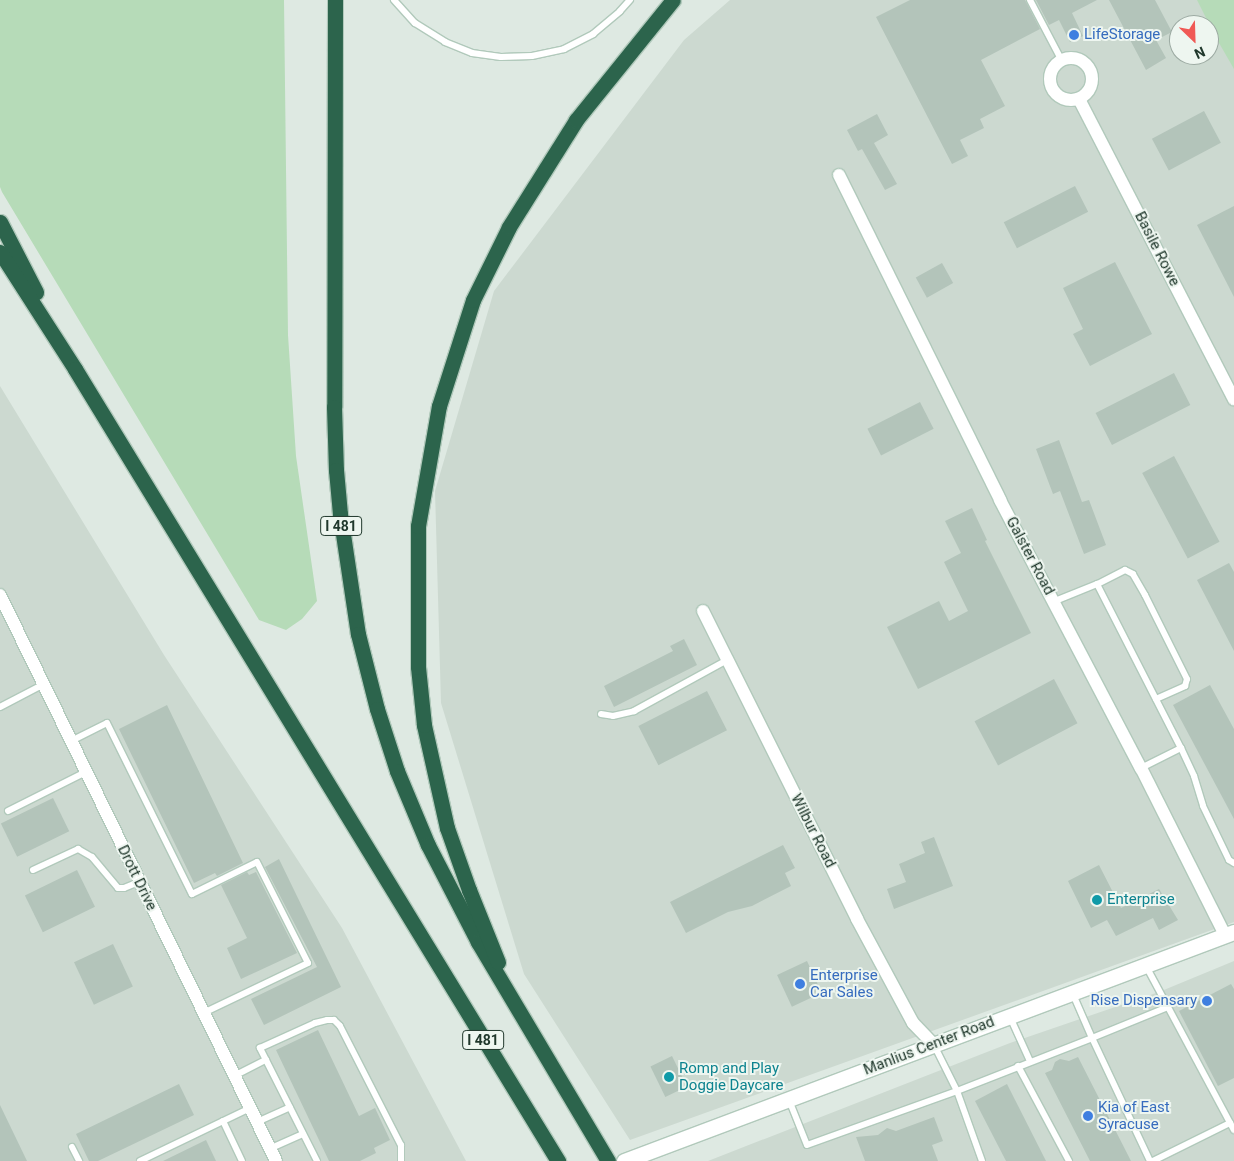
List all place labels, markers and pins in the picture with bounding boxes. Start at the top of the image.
place label: LifeStorage [1084,26,1160,44]
marker: LifeStorage [1068,29,1080,41]
place label: Enterprise [1107,891,1175,909]
marker: Enterprise [1091,894,1103,906]
place label: Enterprise Car Sales [810,966,878,1001]
marker: Enterprise Car Sales [794,978,806,990]
place label: Rise Dispensary [1091,992,1197,1010]
marker: Rise Dispensary [1201,995,1213,1007]
place label: Romp and Play Doggie Daycare [679,1059,783,1094]
marker: Romp and Play Doggie Daycare [663,1071,675,1083]
place label: Kia of East Syracuse [1098,1098,1170,1133]
marker: Kia of East Syracuse [1082,1110,1094,1122]

